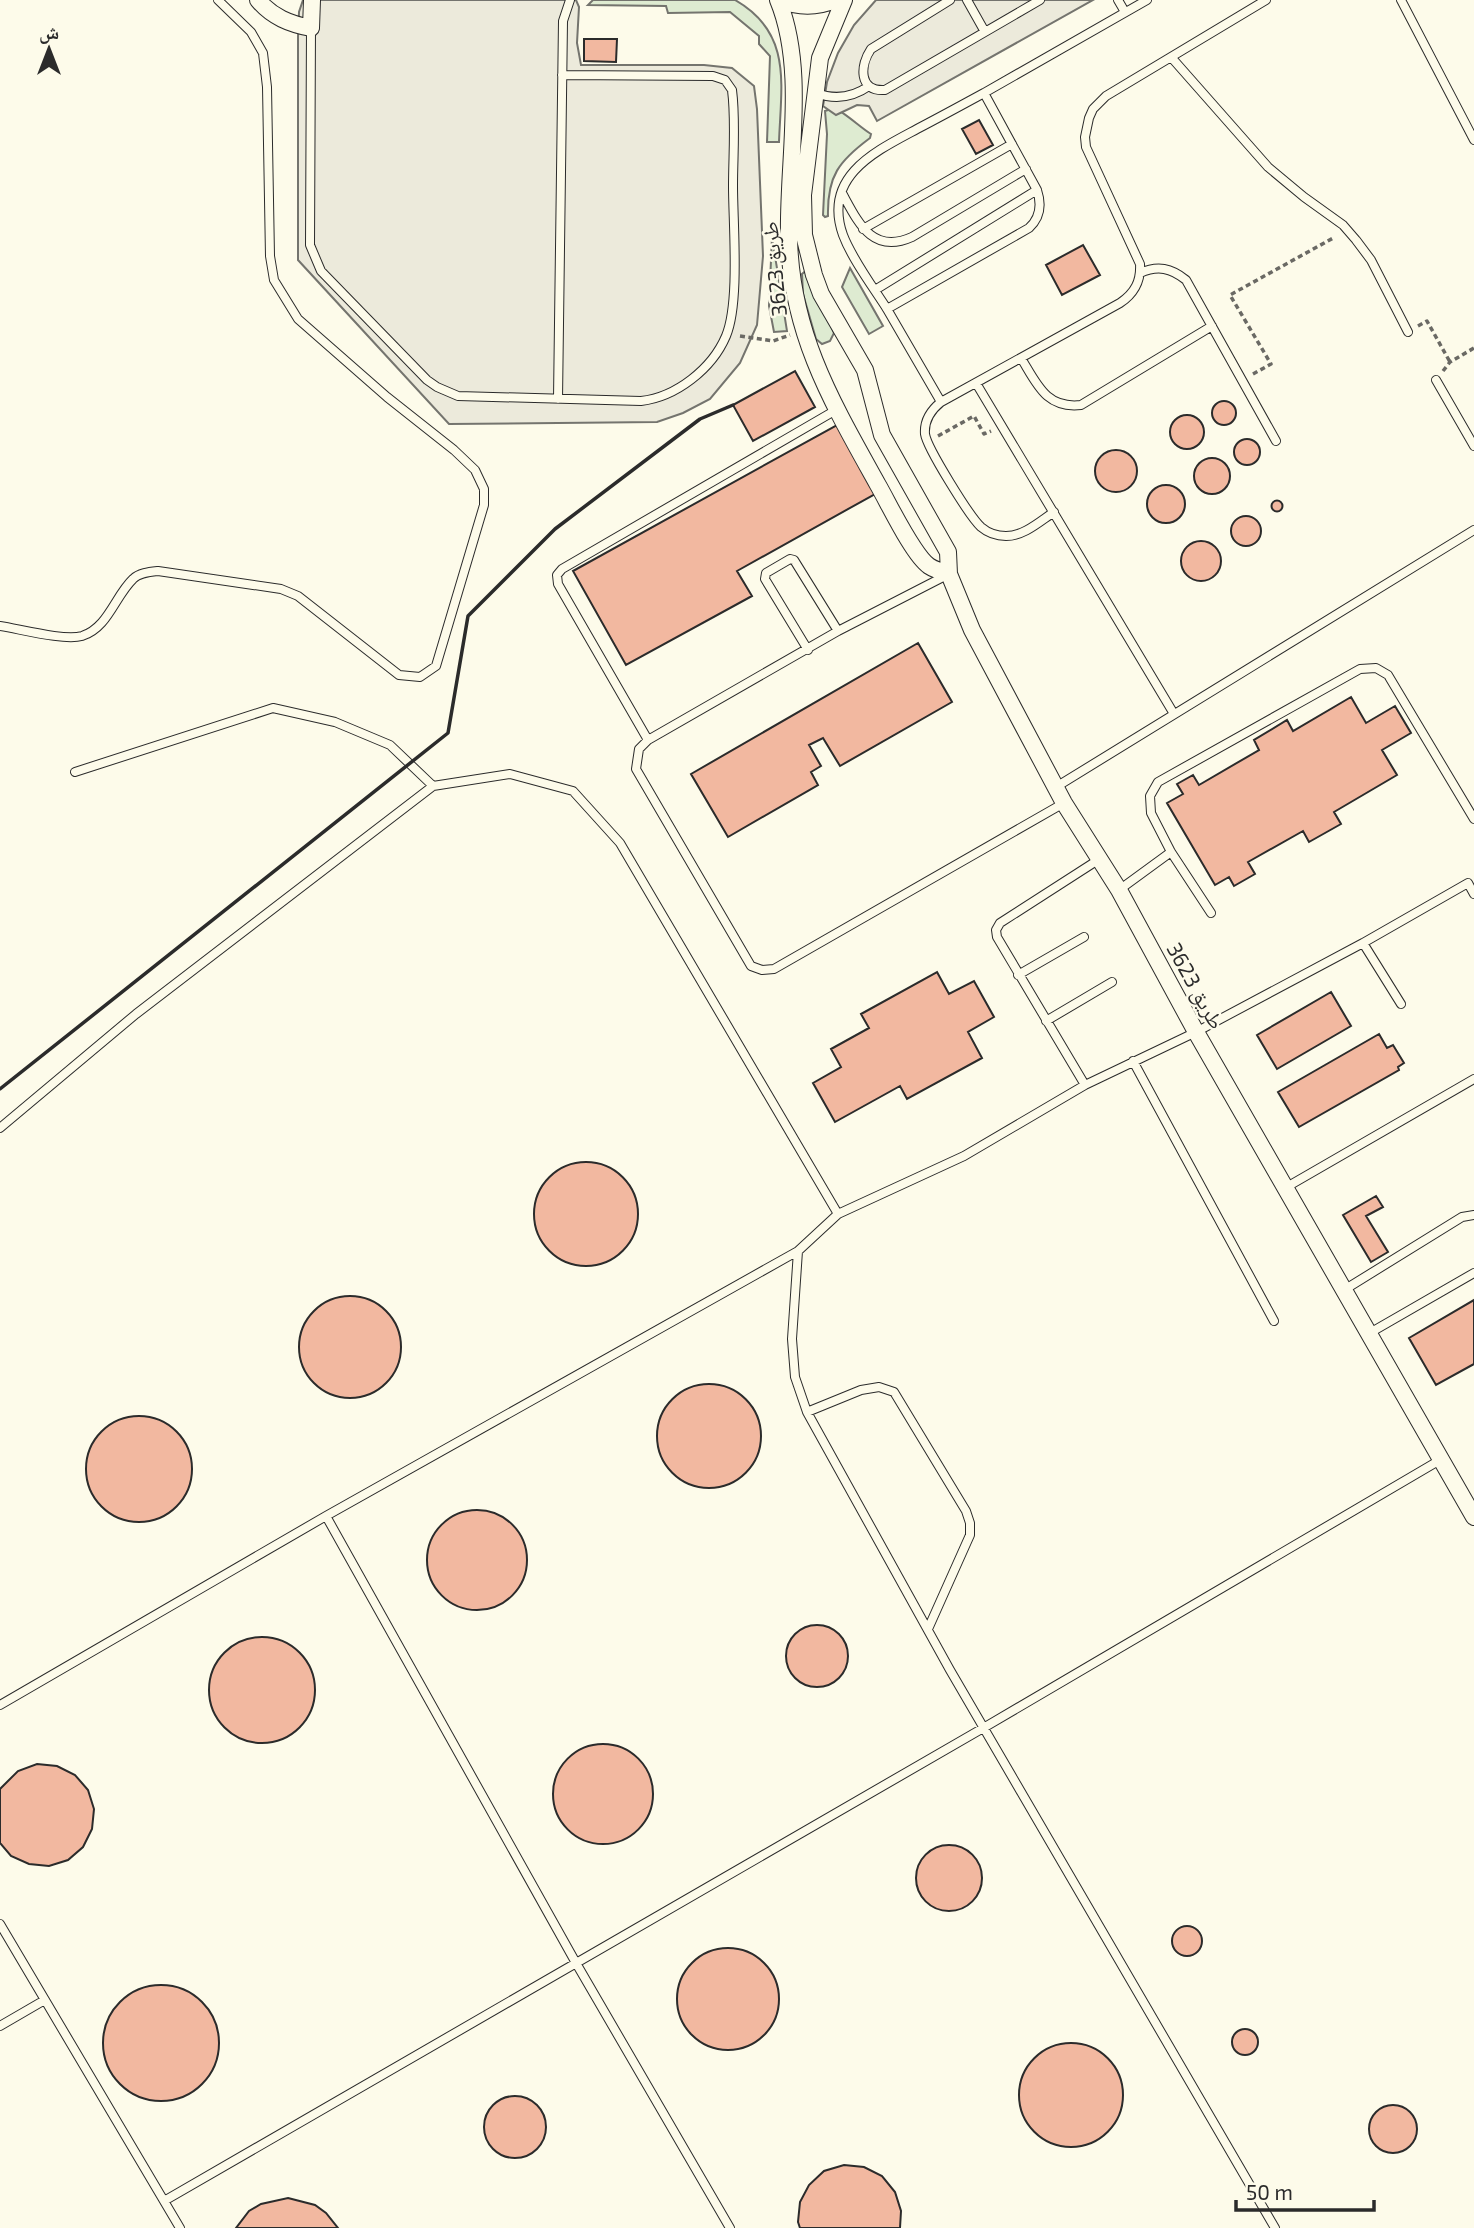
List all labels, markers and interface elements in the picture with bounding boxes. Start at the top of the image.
north arrow [14,14,84,84]
text: ش [39,20,59,44]
street label: طريق 3623 [756,220,793,318]
street label: طريق 3623 [1161,938,1230,1034]
scale bar [1236,2168,1374,2212]
text: 50 m [1246,2179,1293,2204]

